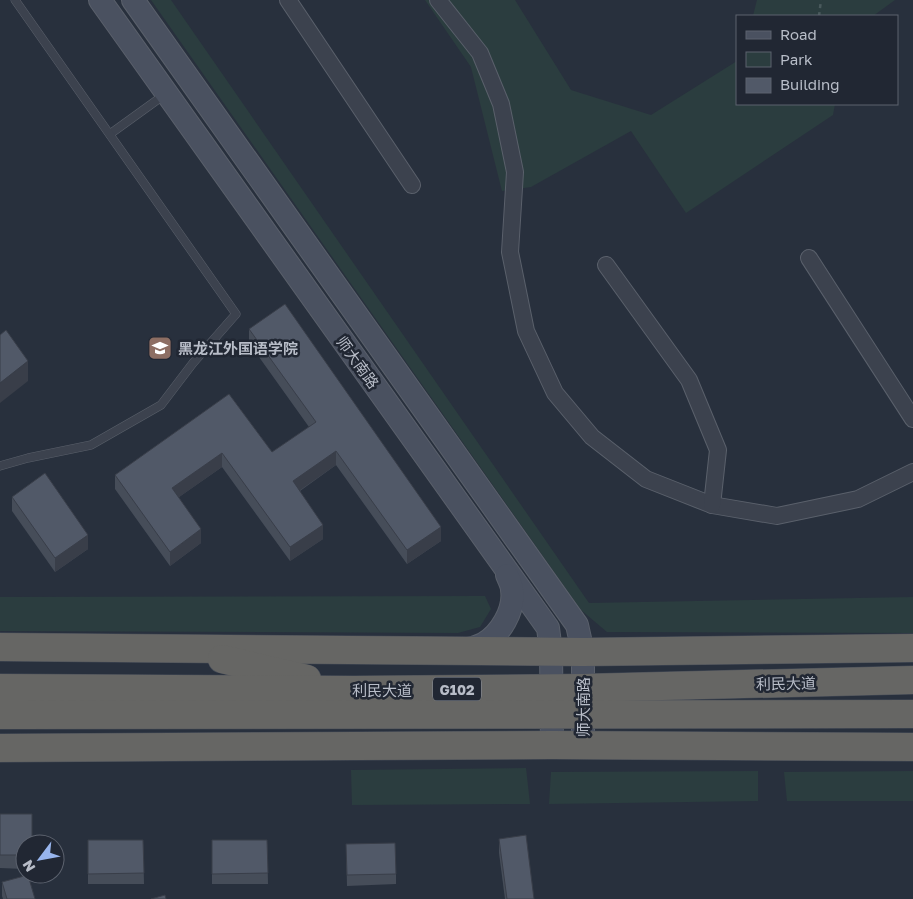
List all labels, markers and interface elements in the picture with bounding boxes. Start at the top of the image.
legend [736,15,898,105]
text: Road [780,25,817,43]
text: Park [780,50,813,68]
text: Building [780,75,840,93]
street label: 师大南路 [333,332,383,392]
school or university icon: 黑龙江外国语学院 [147,335,173,361]
place label: 黑龙江外国语学院 [178,339,298,357]
street label: 利民大道 [756,673,816,693]
street label: 师大南路 [574,677,592,737]
road number: G102 [433,678,481,701]
street label: 利民大道 [352,681,412,699]
north arrow [15,834,65,884]
text: N [19,857,39,875]

